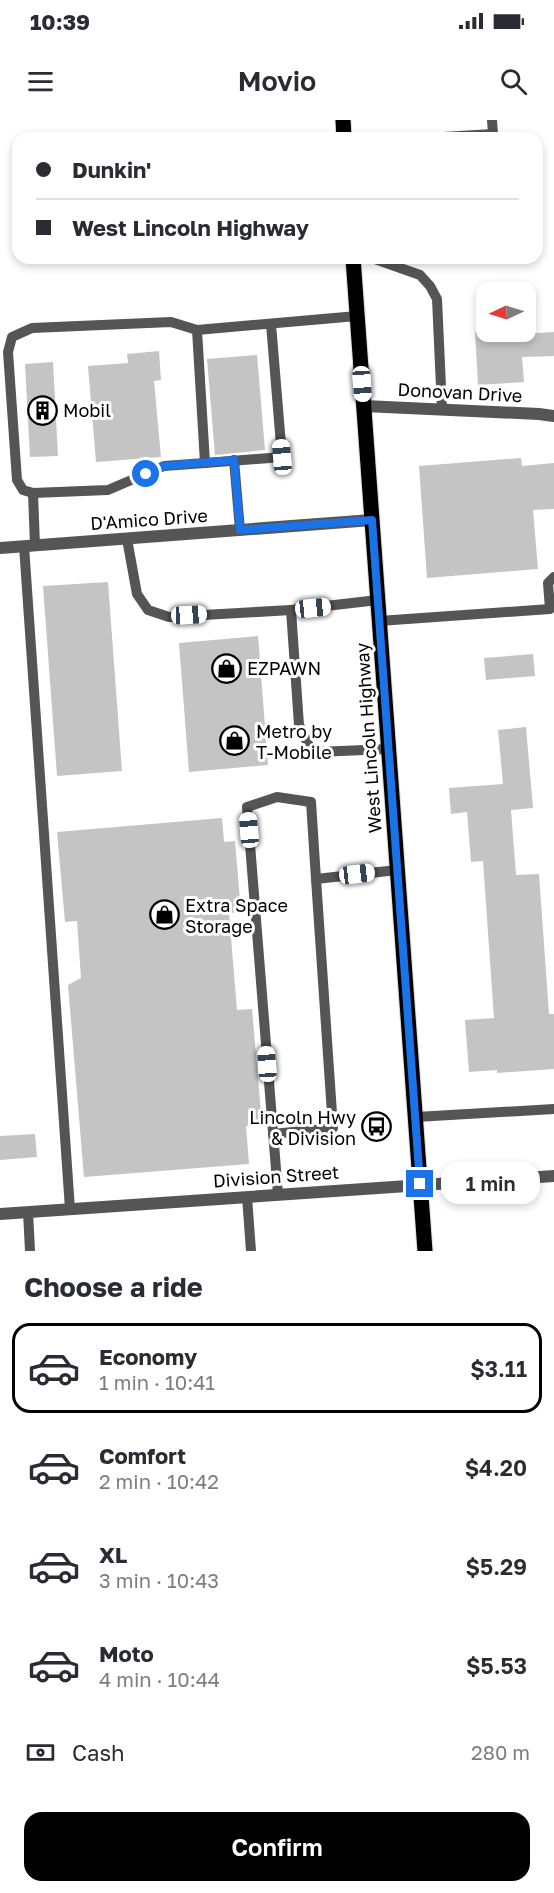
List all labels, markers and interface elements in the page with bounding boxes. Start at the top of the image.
text: 10:39 [30,8,90,35]
icon: menu [24,65,57,98]
text: Movio [238,65,316,97]
icon: search [497,65,530,98]
text: Dunkin' [72,156,151,183]
text: West Lincoln Highway [72,214,309,241]
north arrow [476,282,536,342]
map controls [476,282,536,342]
car [352,365,372,403]
street label: Donovan Drive [397,378,523,406]
building icon: Mobil [26,394,58,426]
place label: Mobil [63,399,111,421]
car [271,438,293,476]
route start [132,460,159,487]
street label: D'Amico Drive [90,504,208,534]
car [294,597,332,619]
car [171,605,207,625]
street label: West Lincoln Highway [350,642,386,834]
shop icon: EZPAWN [210,652,242,684]
place label: EZPAWN [247,657,321,679]
place label: Metro by T-Mobile [256,720,332,763]
shop icon: Metro by T-Mobile [219,725,251,757]
car [238,811,260,849]
car [338,863,376,885]
place label: Extra Space Storage [185,894,288,937]
shop icon: Extra Space Storage [148,899,180,931]
car [257,1045,277,1083]
place label: Lincoln Hwy & Division [249,1106,356,1149]
bus stop icon: Lincoln Hwy & Division [361,1111,393,1143]
street label: Division Street [212,1161,340,1191]
callout: 1 min [441,1163,540,1205]
route end [406,1170,433,1197]
text: 1 min [465,1171,516,1195]
text: Choose a ride [24,1271,203,1303]
icon: car [27,1341,81,1395]
text: Economy [99,1343,197,1370]
text: $3.11 [470,1355,527,1382]
text: 1 min · 10:41 [99,1370,215,1394]
icon: car [27,1440,81,1494]
text: Comfort [99,1442,186,1469]
text: $4.20 [465,1454,527,1481]
text: 2 min · 10:42 [99,1469,219,1493]
icon: car [27,1539,81,1593]
text: XL [99,1541,127,1568]
text: $5.29 [466,1553,527,1580]
text: 3 min · 10:43 [99,1568,219,1592]
icon: car [27,1638,81,1692]
text: Moto [99,1640,154,1667]
text: $5.53 [466,1652,527,1679]
text: 4 min · 10:44 [99,1667,220,1691]
icon: cash [24,1736,57,1769]
text: Cash [72,1739,125,1766]
text: 280 m [471,1740,530,1764]
button: Confirm [24,1812,530,1881]

